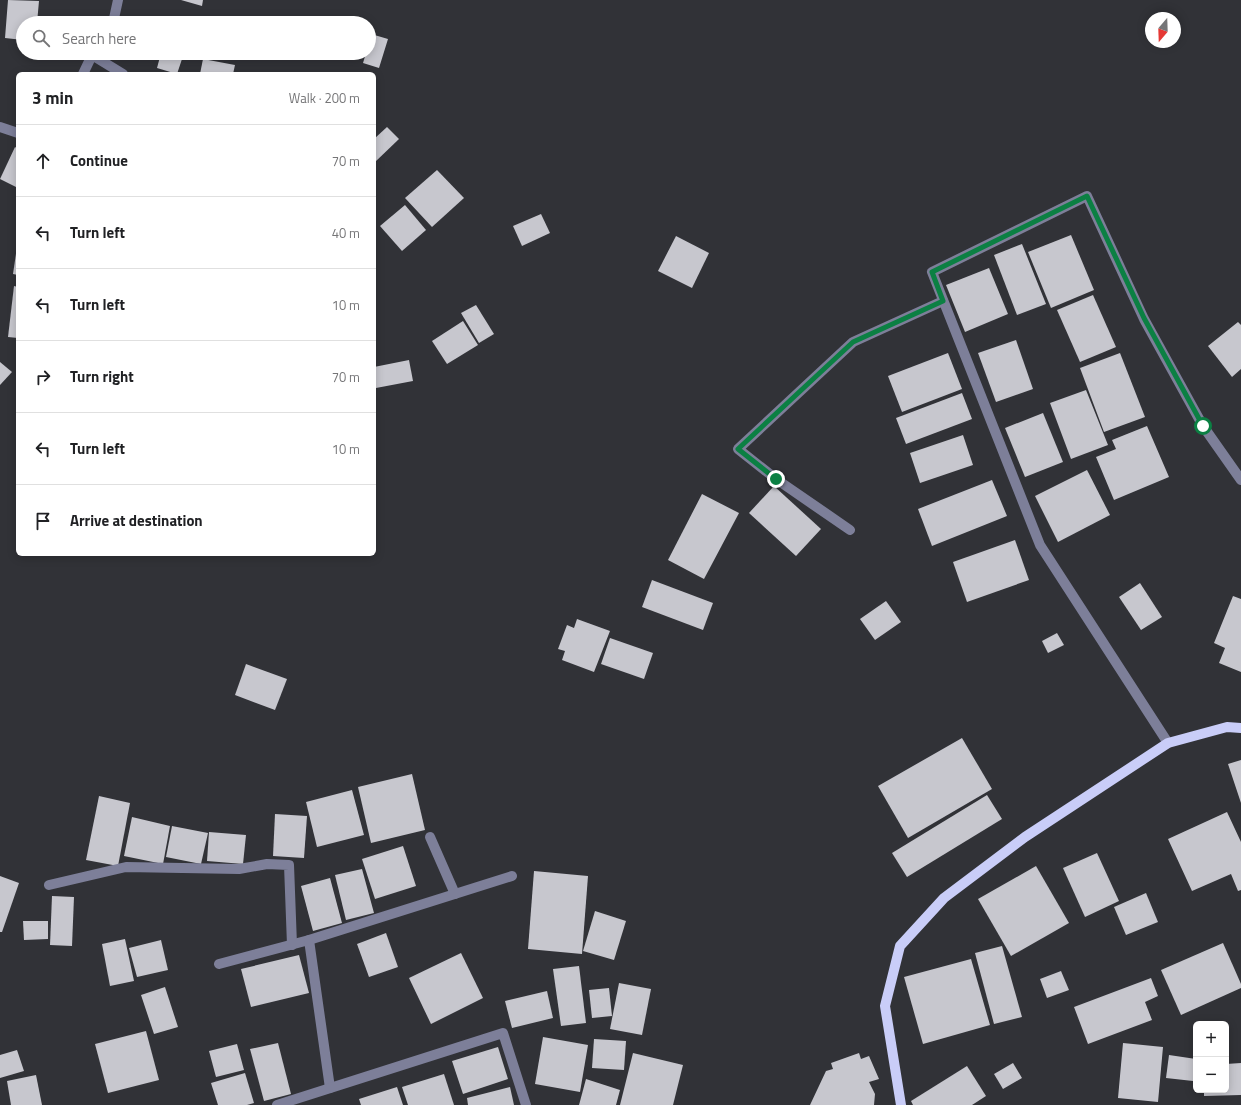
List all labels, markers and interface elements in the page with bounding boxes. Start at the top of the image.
north arrow [1145,12,1181,48]
search box [16,16,376,60]
icon: search [30,27,52,49]
text: Search here [62,27,136,50]
text: 3 min [32,85,73,111]
text: Walk · 200 m [289,88,360,108]
text: Continue [70,149,128,172]
icon: ahead [32,150,54,172]
text: 70 m [332,151,360,171]
text: Turn left [70,221,125,244]
icon: left [32,222,54,244]
text: 40 m [332,223,360,243]
text: Turn left [70,293,125,316]
icon: left [32,294,54,316]
text: 10 m [332,295,360,315]
text: Turn right [70,365,134,388]
icon: right [32,366,54,388]
text: 70 m [332,367,360,387]
route start [1194,417,1212,435]
text: Turn left [70,437,125,460]
icon: left [32,438,54,460]
text: 10 m [332,439,360,459]
route end [767,470,785,488]
text: Arrive at destination [70,509,203,532]
icon: arrive [32,510,54,532]
map controls [1193,1021,1229,1093]
button: + [1193,1021,1229,1057]
button: − [1193,1057,1229,1093]

